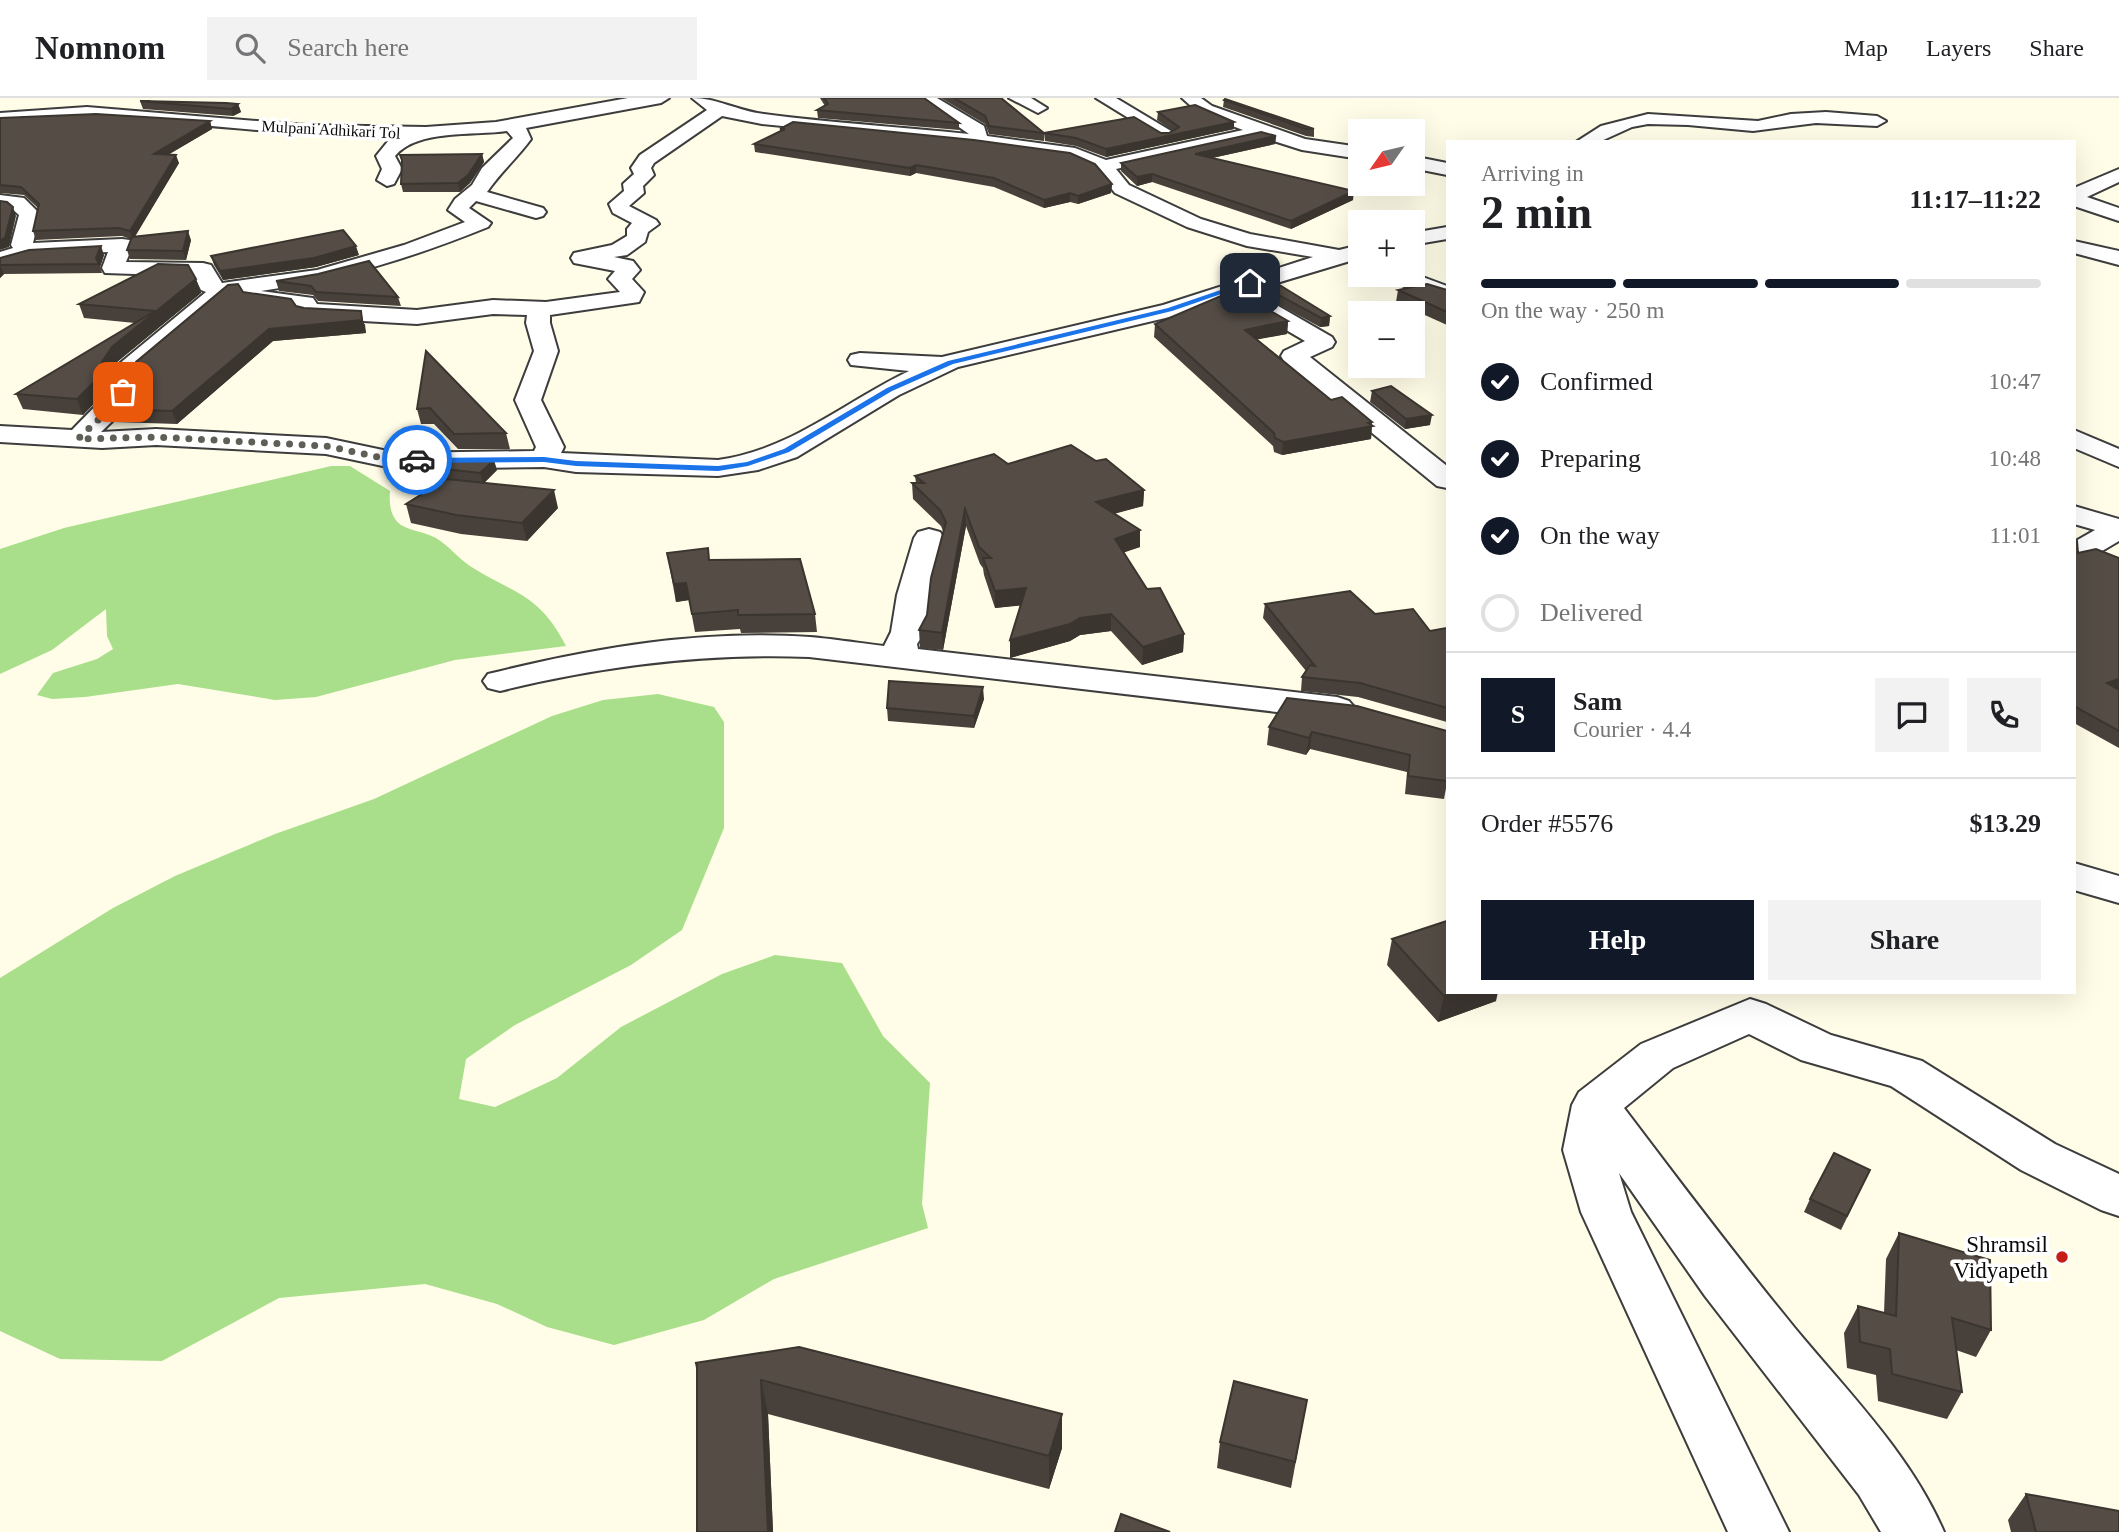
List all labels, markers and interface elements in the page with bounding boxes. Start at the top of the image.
search box [207,17,697,80]
icon: search [231,29,269,67]
text: Nomnom [35,30,165,66]
text: Search here [287,33,409,62]
text: Map [1844,35,1888,61]
text: Layers [1926,35,1991,61]
text: Share [2029,35,2084,61]
street label: Mulpani Adhikari Tol [261,117,401,143]
north arrow [1348,119,1424,196]
map controls [1348,119,1425,378]
text: Arriving in [1481,161,1584,186]
text: 11:17–11:22 [1910,185,2041,214]
text: 2 min [1481,187,1592,238]
button: + [1348,210,1425,287]
pin [1220,253,1280,313]
icon: home [1231,264,1269,302]
text: On the way · 250 m [1481,298,1664,323]
button: − [1348,301,1425,378]
pin [93,362,153,422]
icon: check [1481,363,1519,401]
text: Confirmed [1540,367,1653,396]
text: 10:47 [1989,369,2041,394]
icon: bag [104,373,142,411]
courier [382,425,452,495]
icon: check [1481,440,1519,478]
icon: car [398,441,436,479]
text: Preparing [1540,444,1641,473]
text: 10:48 [1989,446,2041,471]
icon: check [1481,517,1519,555]
text: On the way [1540,521,1660,550]
text: 11:01 [1989,523,2041,548]
text: Delivered [1540,598,1643,627]
button: chat [1875,678,1949,752]
button: phone [1967,678,2041,752]
text: Sam [1573,687,1622,716]
text: S [1511,700,1525,729]
text: Courier · 4.4 [1573,717,1691,742]
text: Order #5576 [1481,809,1613,838]
text: $13.29 [1970,809,2041,838]
button: Help [1481,900,1754,980]
button: Share [1768,900,2041,980]
place label: Shramsil Vidyapeth [1954,1232,2048,1283]
marker: Shramsil Vidyapeth [2054,1249,2070,1265]

